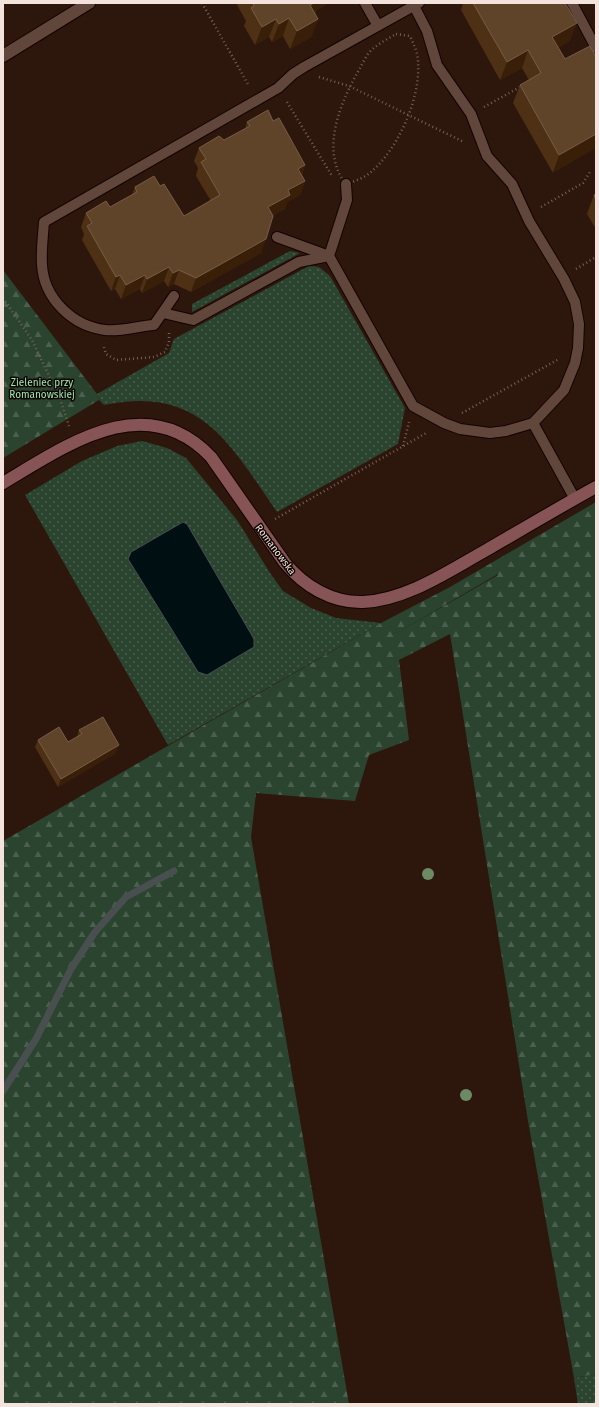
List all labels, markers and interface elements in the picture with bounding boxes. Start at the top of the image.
park label: Zieleniec przy Romanowskiej [9,377,75,401]
street label: Romanowska [252,522,298,577]

